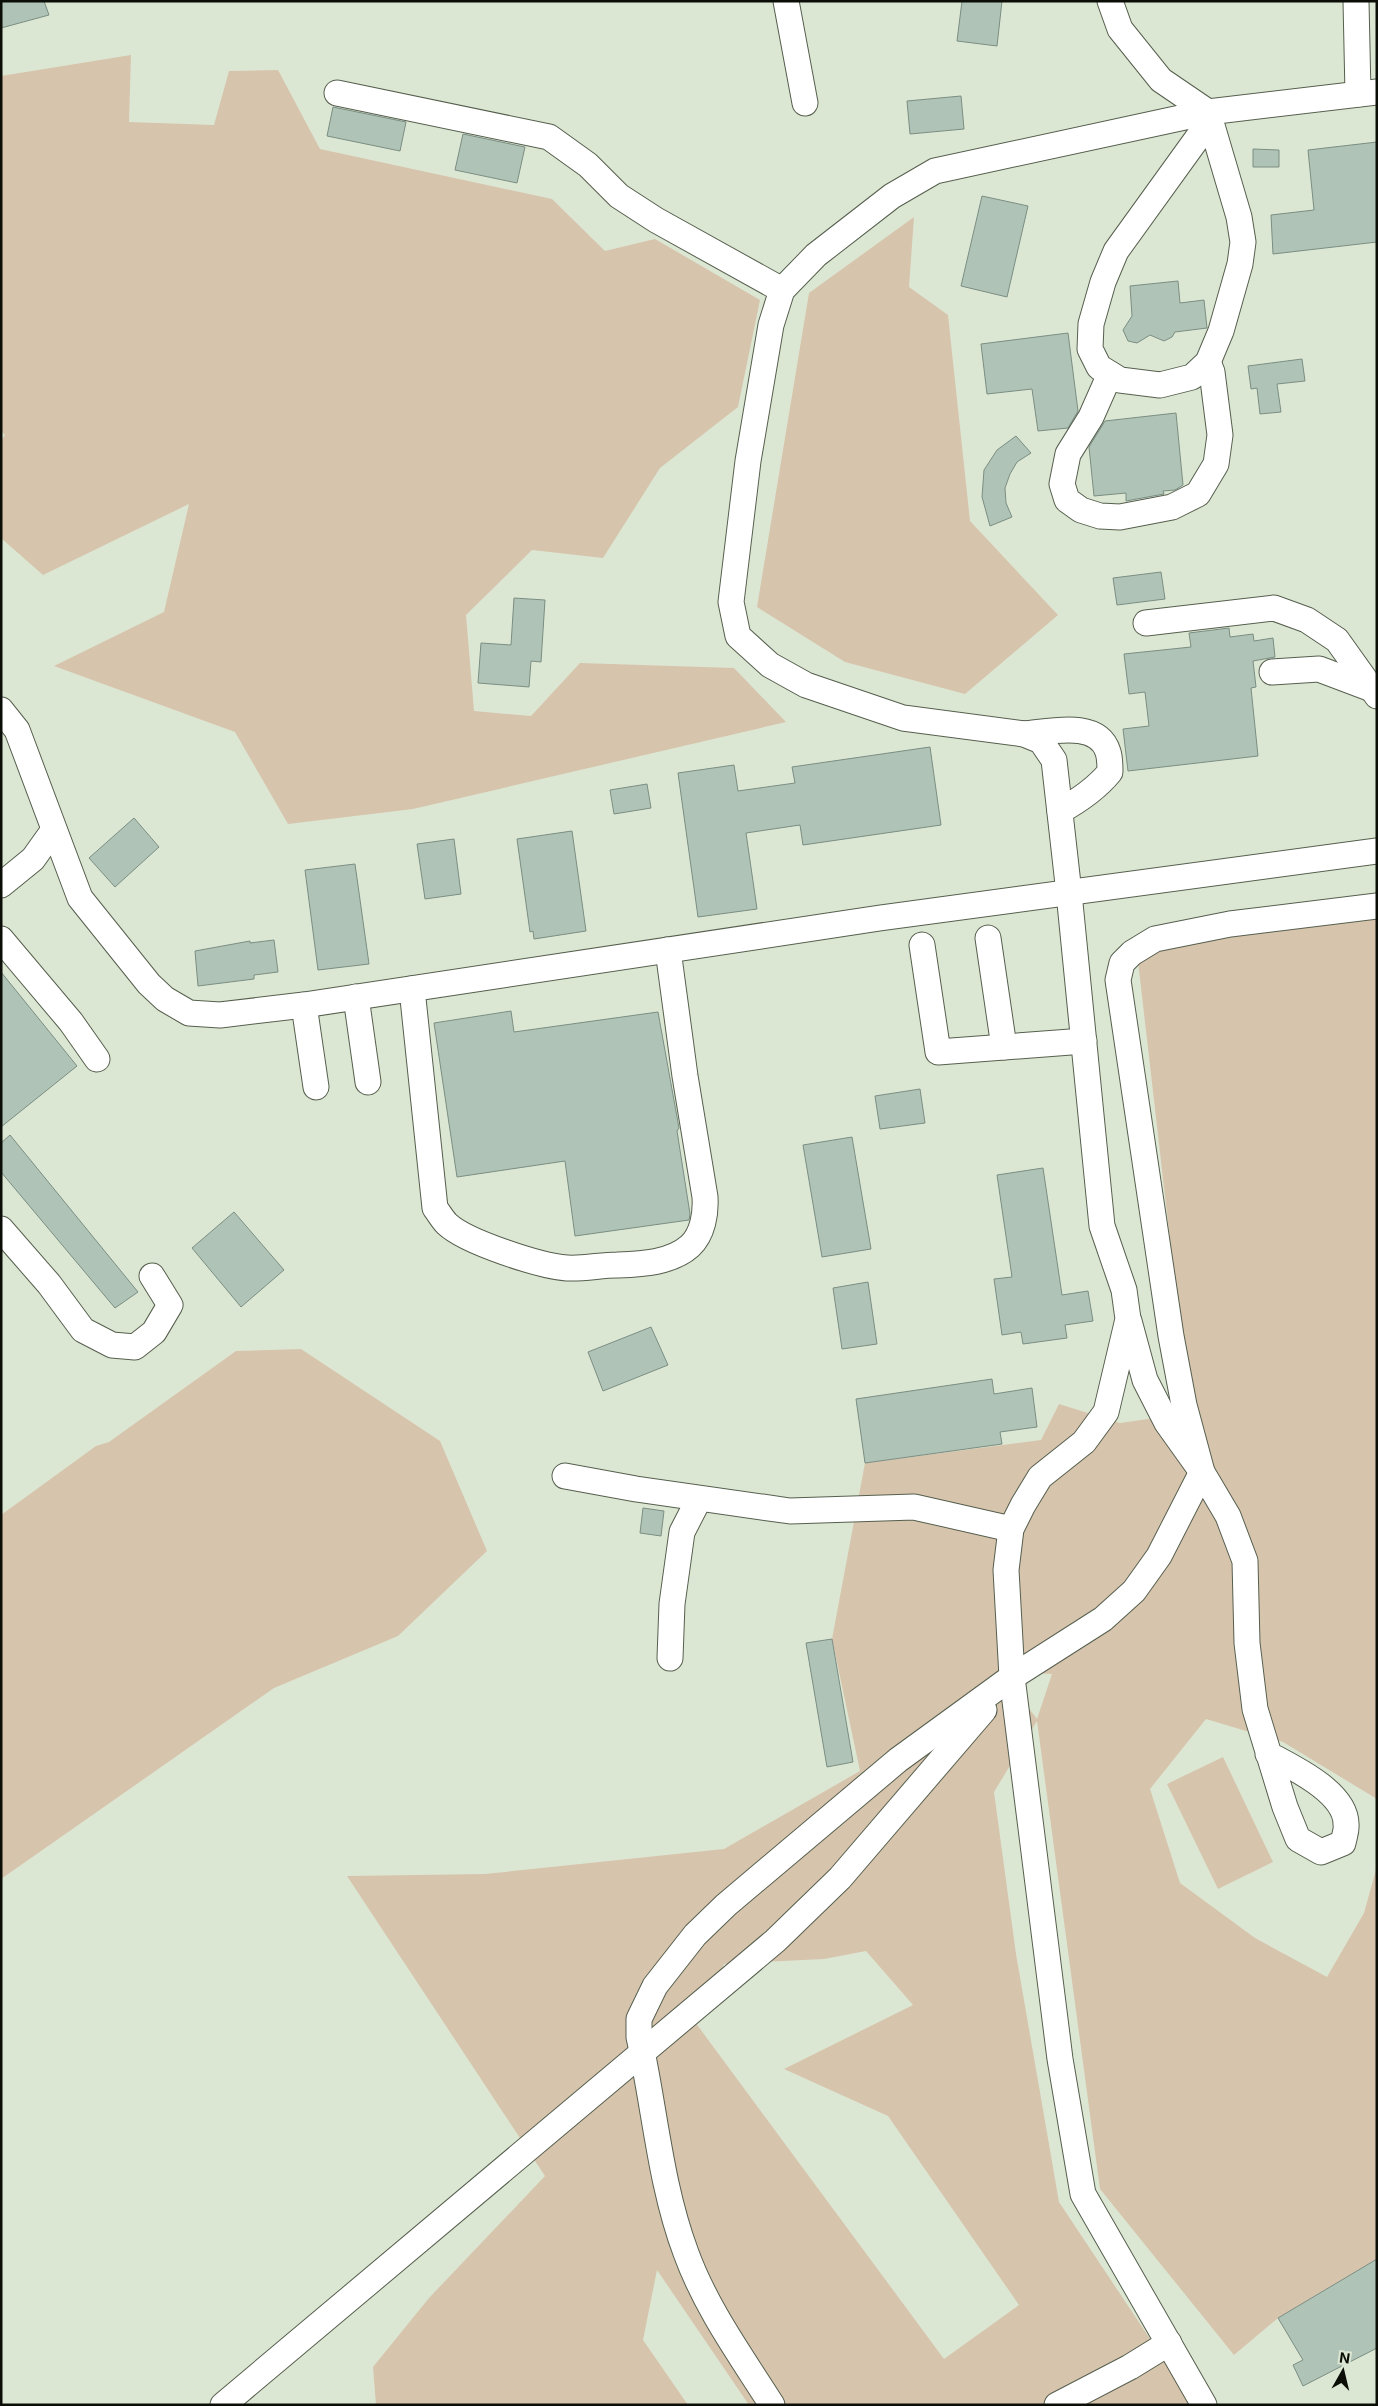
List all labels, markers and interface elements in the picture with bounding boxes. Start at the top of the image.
north arrow [1318,2346,1368,2396]
text: N [1338,2348,1351,2367]

